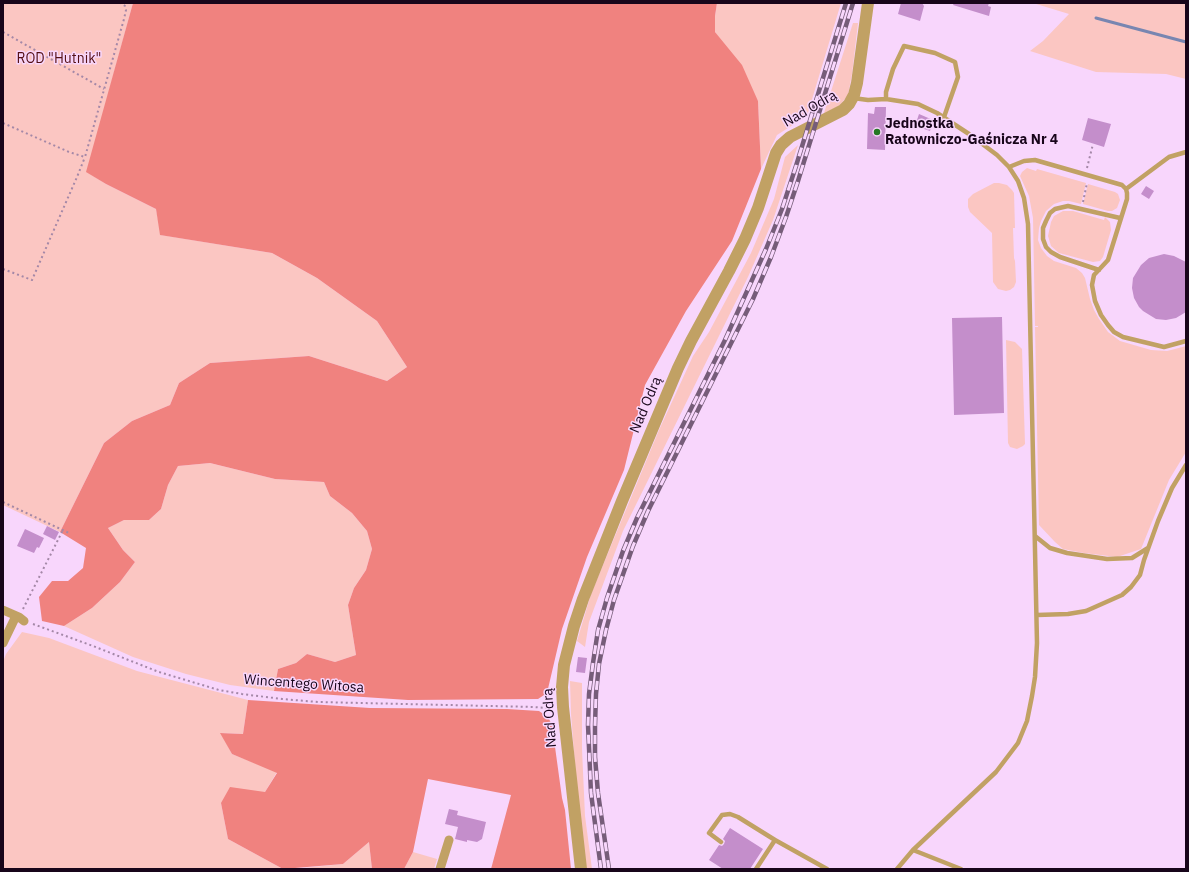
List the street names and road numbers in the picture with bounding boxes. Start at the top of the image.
street label: Nad Odrą [780,87,840,131]
street label: Nad Odrą [627,374,665,436]
street label: Wincentego Witosa [243,671,365,697]
street label: Nad Odrą [540,688,560,748]

